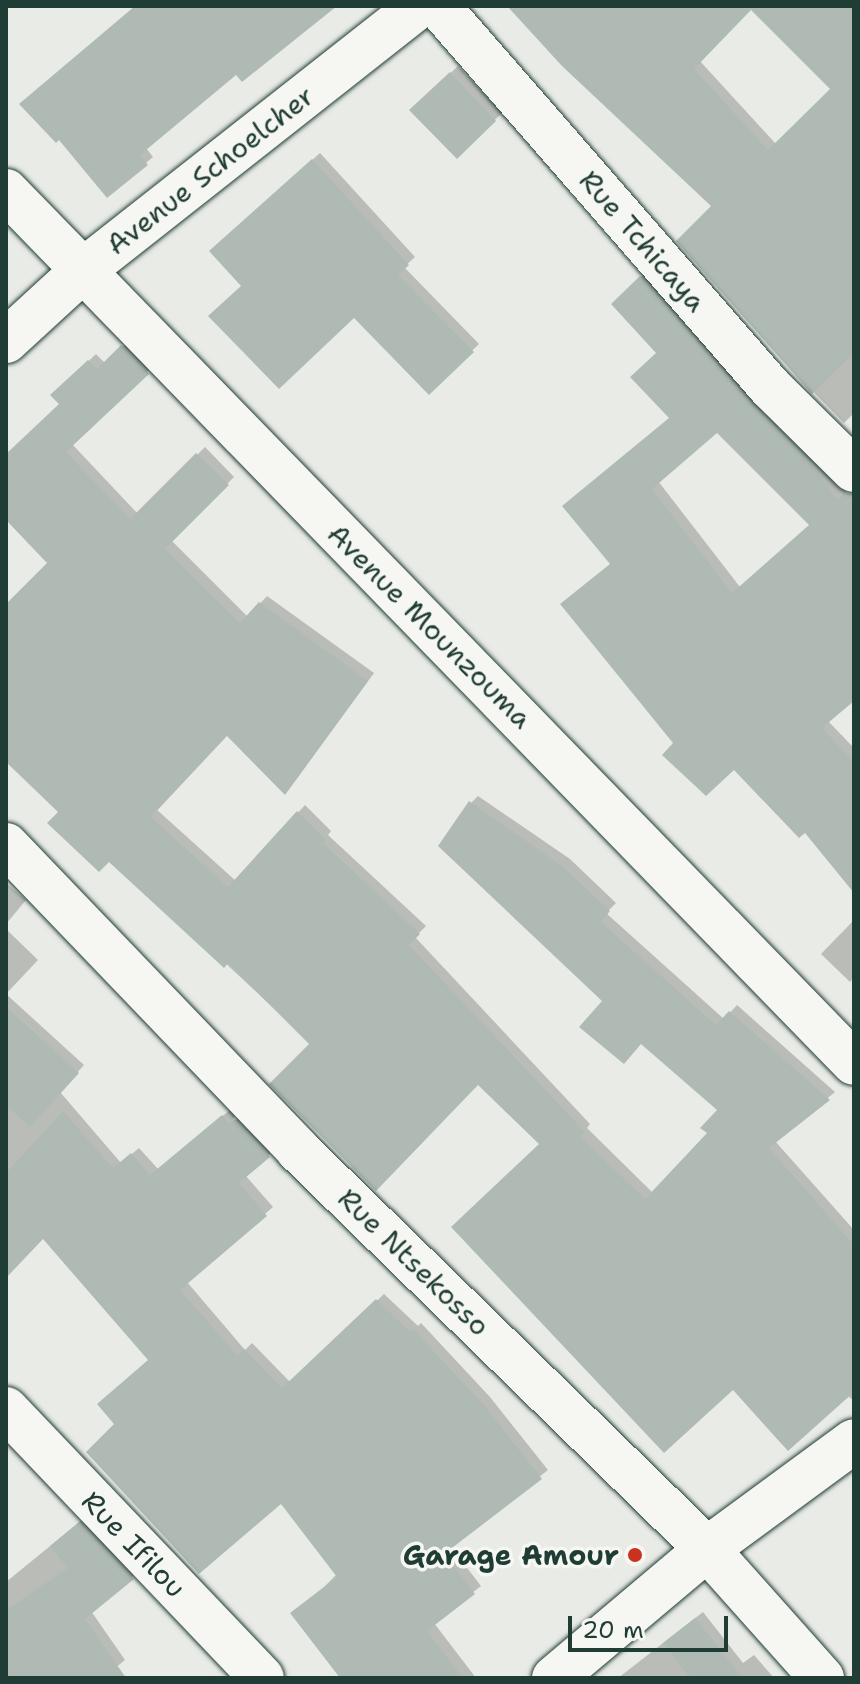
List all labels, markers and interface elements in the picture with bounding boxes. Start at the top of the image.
street label: Avenue Schoelcher [100,79,320,261]
street label: Rue Tchicaya [573,164,713,318]
street label: Avenue Mounzouma [321,517,539,735]
street label: Rue Ntsekosso [331,1181,497,1343]
street label: Rue Ifilou [75,1484,193,1604]
place label: Garage Amour [403,1538,619,1572]
marker: Garage Amour [626,1546,644,1564]
scale bar [572,1600,732,1650]
text: 20 m [582,1614,644,1646]

